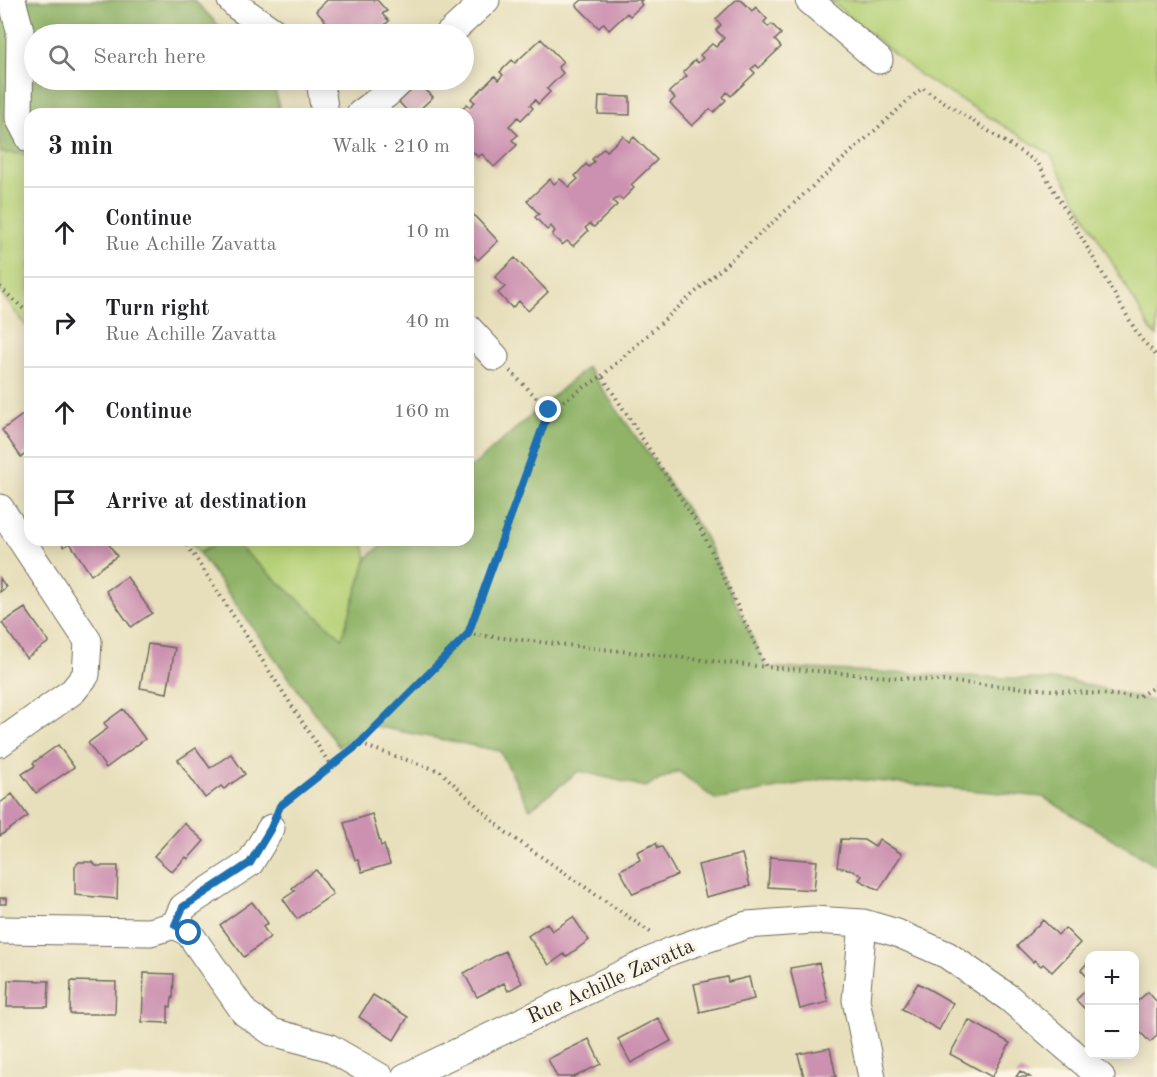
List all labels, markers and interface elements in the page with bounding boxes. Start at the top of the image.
search box [24,24,474,90]
icon: search [45,41,78,74]
text: Search here [93,46,206,68]
text: 3 min [48,134,113,160]
text: Walk · 210 m [331,137,450,157]
text: Continue [105,208,192,230]
icon: ahead [48,216,81,249]
text: 10 m [405,222,450,242]
text: Rue Achille Zavatta [105,235,277,255]
text: Turn right [105,298,209,320]
icon: right [48,306,81,339]
text: 40 m [405,312,450,332]
text: Rue Achille Zavatta [105,325,277,345]
icon: ahead [48,396,81,429]
route end [535,396,561,422]
text: Continue [105,401,192,423]
text: 160 m [394,402,450,422]
icon: arrive [48,486,81,519]
text: Arrive at destination [105,491,307,513]
route start [175,919,201,945]
street label: Rue Achille Zavatta [524,936,698,1028]
map controls [1085,951,1139,1059]
button: + [1085,951,1139,1005]
button: − [1085,1005,1139,1059]

